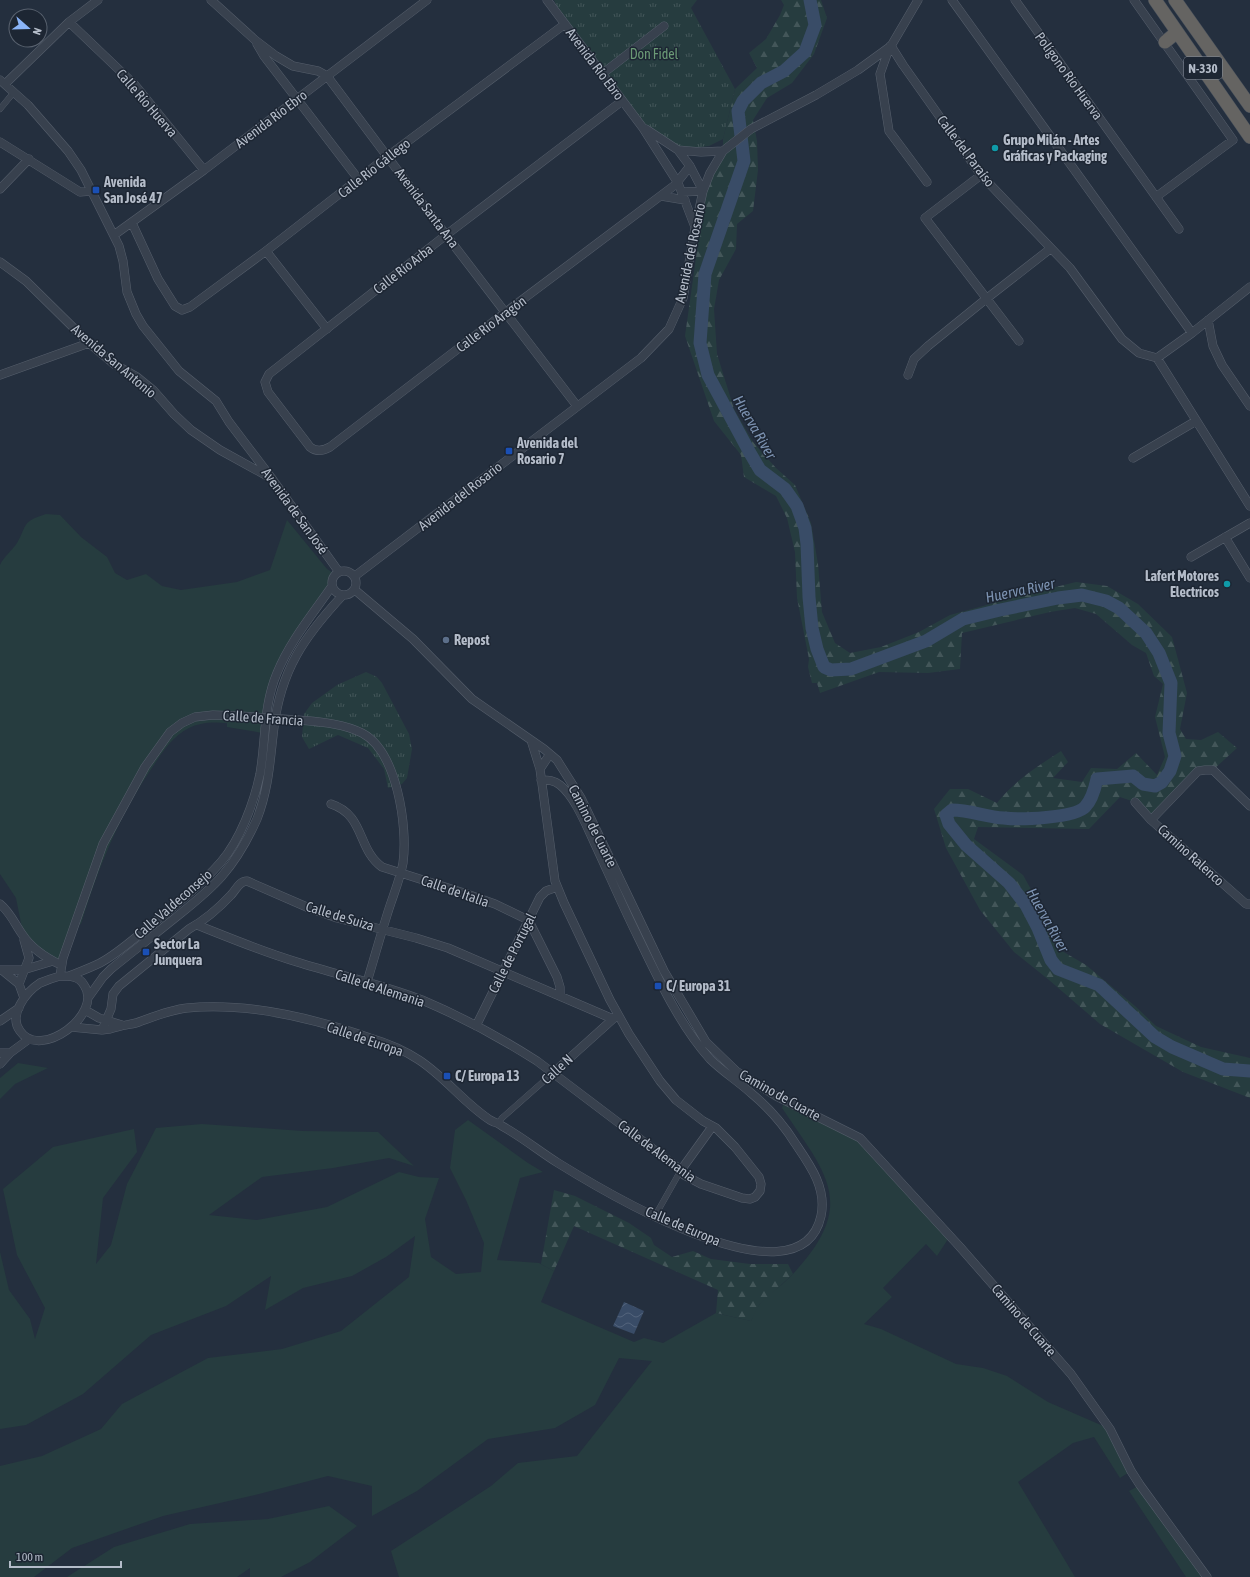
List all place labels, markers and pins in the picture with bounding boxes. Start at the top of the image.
place label: Grupo Milán - Artes Gráficas y Packaging [1003,132,1108,164]
marker: Grupo Milán - Artes Gráficas y Packaging [990,143,1000,153]
place label: Avenida San José 47 [103,174,163,206]
marker: Avenida San José 47 [91,185,101,195]
place label: Avenida del Rosario 7 [516,435,578,467]
marker: Avenida del Rosario 7 [504,446,514,456]
place label: Lafert Motores Electricos [1145,568,1219,600]
marker: Lafert Motores Electricos [1222,579,1232,589]
place label: Repost [454,632,490,648]
marker: Repost [441,635,451,645]
place label: Sector La Junquera [153,936,203,968]
marker: Sector La Junquera [141,947,151,957]
place label: C/ Europa 31 [666,978,731,994]
marker: C/ Europa 31 [653,981,663,991]
place label: C/ Europa 13 [455,1068,520,1084]
marker: C/ Europa 13 [442,1071,452,1081]

